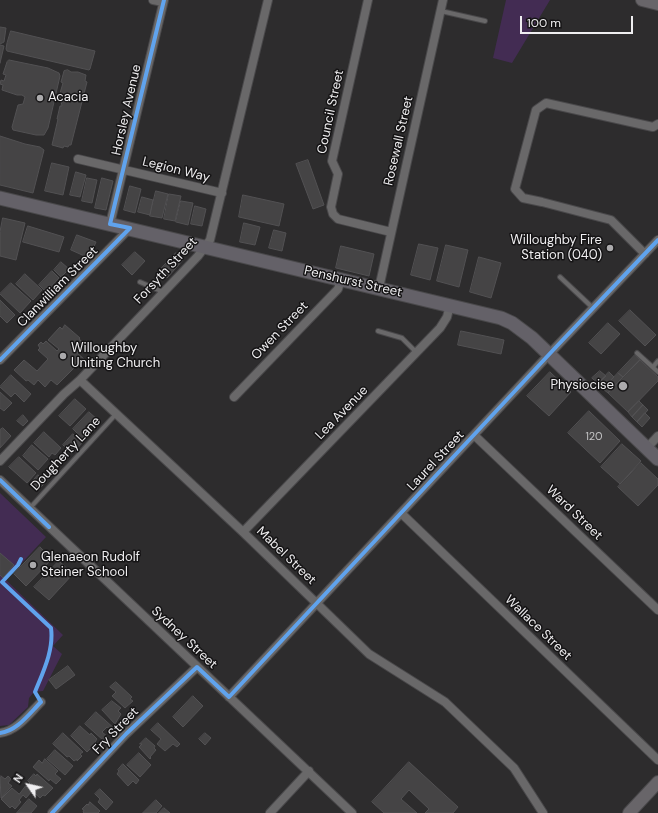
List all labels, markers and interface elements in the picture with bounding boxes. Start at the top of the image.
scale bar [522,8,635,34]
text: 100 m [527,15,561,31]
street label: Horsley Avenue [109,63,145,157]
street label: Council Street [314,68,348,156]
place label: Acacia [48,90,88,106]
marker: Acacia [35,93,45,103]
street label: Rosewall Street [381,95,417,187]
street label: Legion Way [141,154,211,186]
place label: Willoughby Fire Station (040) [510,233,602,264]
street label: Forsyth Street [131,234,201,308]
street label: Clanwilliam Street [14,243,102,331]
marker: Willoughby Fire Station (040) [605,243,615,253]
street label: Penshurst Street [303,263,403,301]
street label: Owen Street [248,299,312,363]
place label: Willoughby Uniting Church [71,341,160,372]
marker: Willoughby Uniting Church [58,351,68,361]
place label: Physiocise [551,378,614,394]
marker: Physiocise [617,380,629,392]
street label: Lea Avenue [313,383,371,443]
street label: Dougherty Lane [28,414,104,494]
street label: Laurel Street [404,428,468,494]
house number: 120 [585,430,603,444]
street label: Ward Street [543,482,605,544]
street label: Mabel Street [253,524,319,588]
place label: Glenaeon Rudolf Steiner School [41,550,140,581]
marker: Glenaeon Rudolf Steiner School [28,560,38,570]
street label: Wallace Street [501,592,575,664]
street label: Sydney Street [148,604,220,672]
street label: Fry Street [90,704,142,758]
north arrow [8,765,48,805]
text: N [10,771,26,786]

